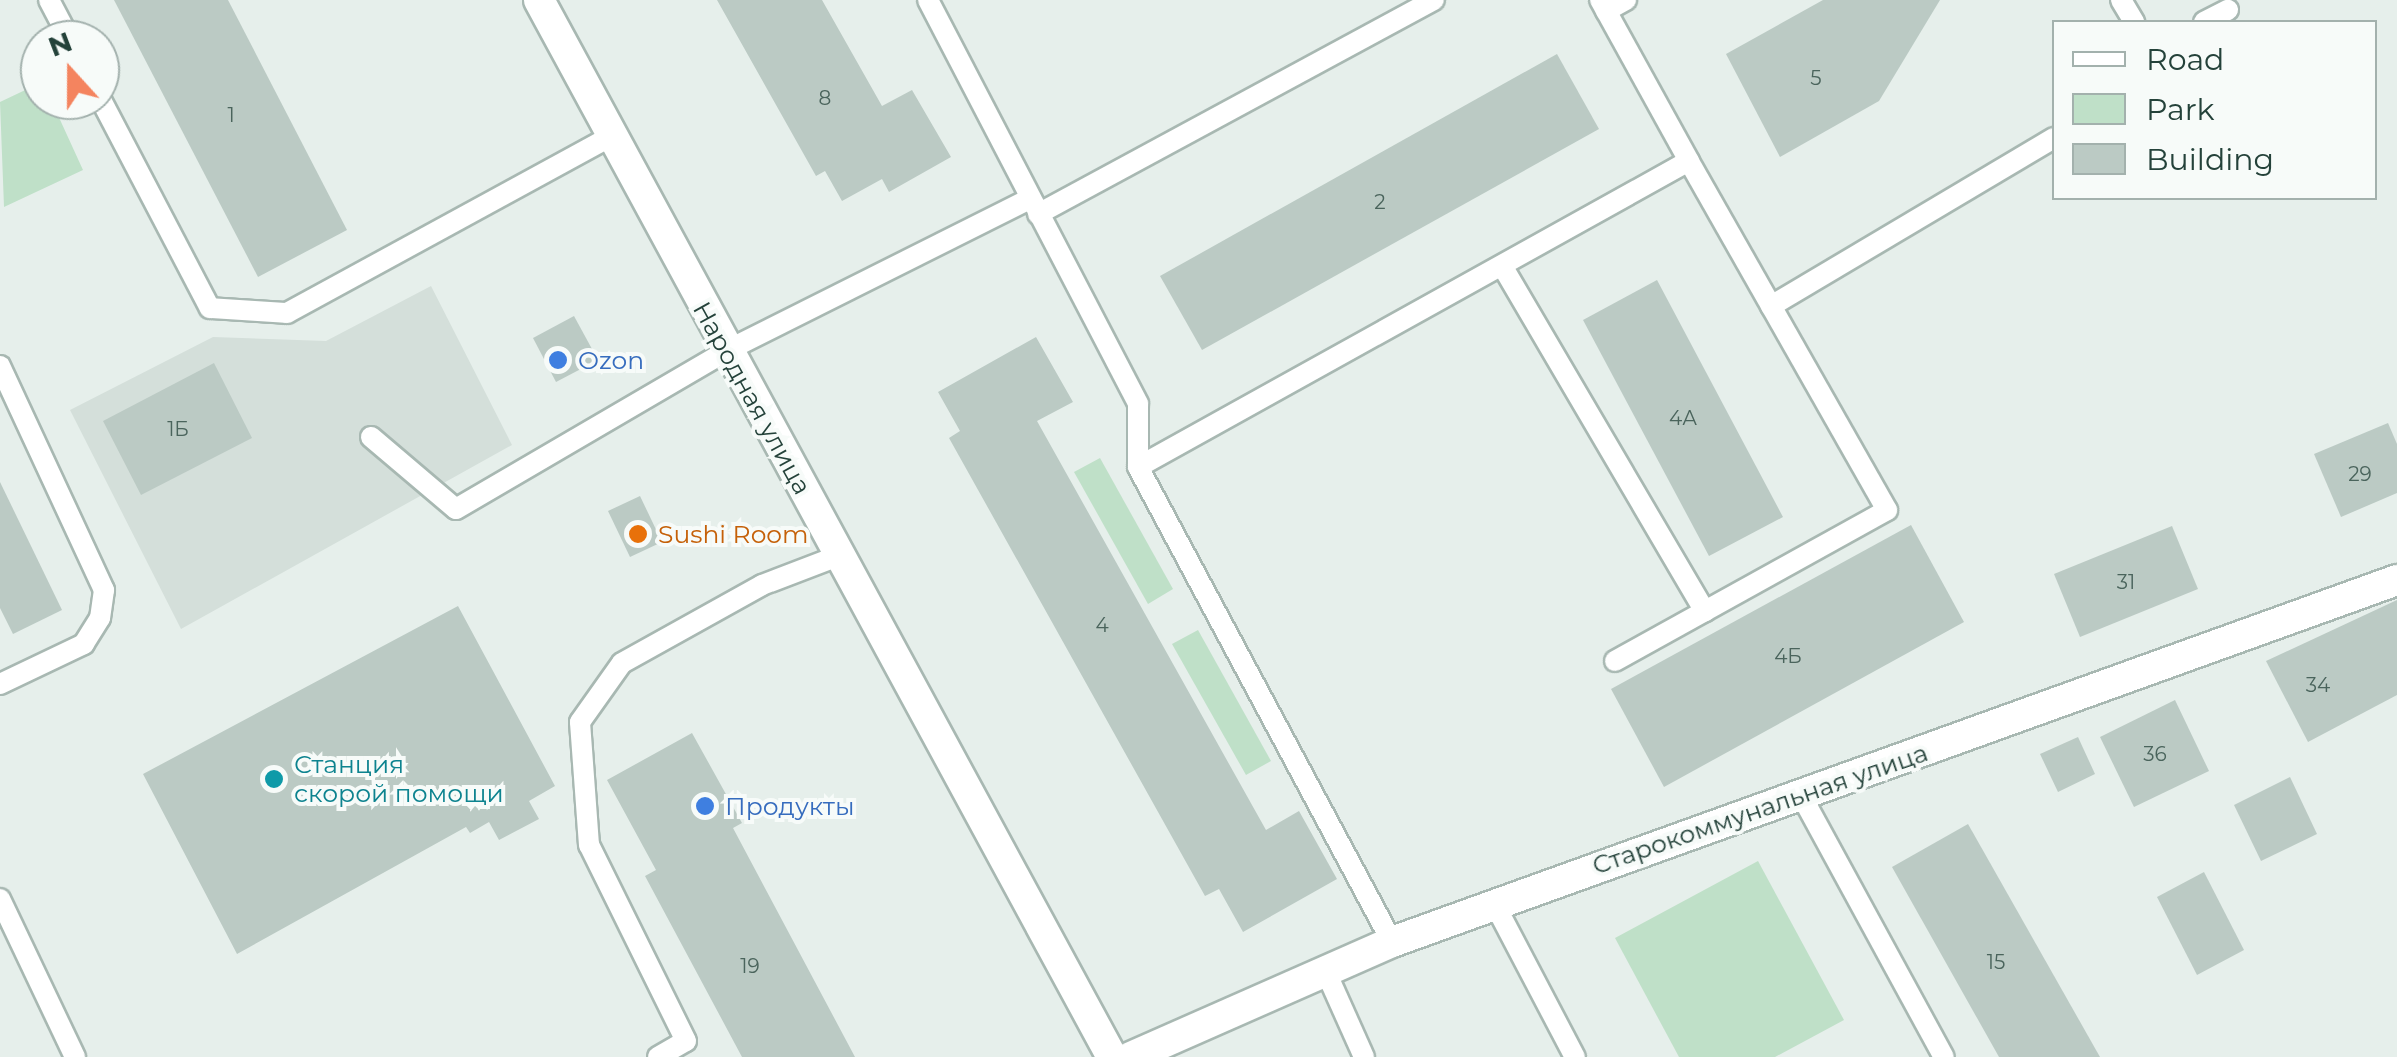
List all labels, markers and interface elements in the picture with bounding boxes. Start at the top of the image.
north arrow [20,20,120,120]
legend [2052,20,2377,200]
text: N [43,24,77,64]
text: Road [2146,41,2224,78]
house number: 5 [1810,66,1822,90]
house number: 8 [819,86,831,110]
text: Park [2146,91,2215,128]
house number: 1 [227,103,235,127]
text: Building [2146,141,2274,178]
house number: 2 [1374,190,1386,214]
street label: Народная улица [687,296,817,500]
place label: Ozon [578,345,644,375]
marker: Ozon [547,349,569,371]
house number: 4А [1669,406,1697,430]
house number: 1Б [167,417,189,441]
house number: 29 [2348,462,2372,486]
place label: Sushi Room [658,519,808,549]
marker: Sushi Room [627,523,649,545]
house number: 31 [2117,570,2135,594]
house number: 4 [1095,613,1109,637]
house number: 4Б [1774,644,1802,668]
house number: 34 [2306,673,2330,697]
street label: Старокоммунальная улица [1588,737,1932,881]
house number: 36 [2143,742,2167,766]
place label: Станция скорой помощи [294,750,504,809]
marker: Станция скорой помощи [263,768,285,790]
place label: Продукты [725,791,855,821]
marker: Продукты [694,795,716,817]
house number: 15 [1987,950,2005,974]
house number: 19 [740,954,760,978]

